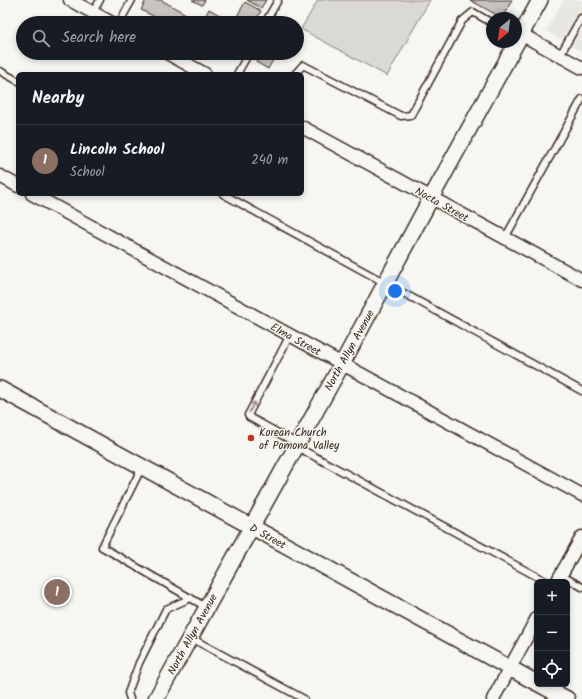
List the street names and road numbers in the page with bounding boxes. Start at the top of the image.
street label: Nocta Street [411,183,472,227]
street label: North Allyn Avenue [320,306,380,394]
street label: Elma Street [267,319,325,362]
street label: D Street [246,519,290,555]
street label: North Allyn Avenue [163,590,223,678]

